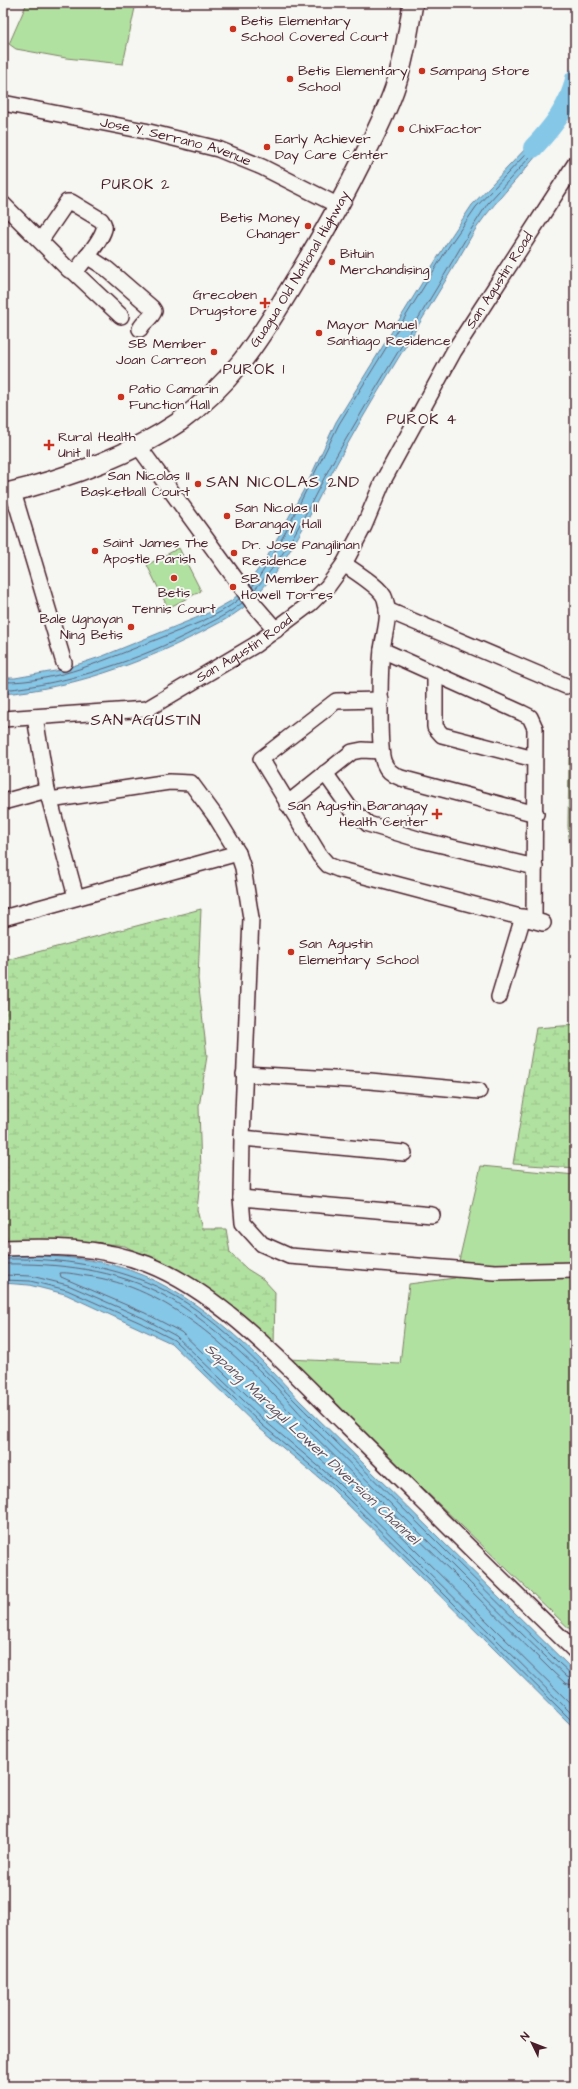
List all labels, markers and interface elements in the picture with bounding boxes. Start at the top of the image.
place label: Betis Elementary School Covered Court [241,11,389,47]
marker: Betis Elementary School Covered Court [228,24,238,34]
place label: Betis Elementary School [298,61,408,97]
place label: Sampang Store [430,61,530,81]
marker: Sampang Store [417,66,427,76]
marker: Betis Elementary School [285,74,295,84]
street label: Jose Y. Serrano Avenue [98,112,255,172]
place label: ChixFactor [409,119,482,139]
marker: ChixFactor [396,124,406,134]
place label: Early Achiever Day Care Center [275,129,388,165]
marker: Early Achiever Day Care Center [262,142,272,152]
district label: PUROK 2 [101,174,171,195]
street label: Guagua Old National Highway [245,187,355,352]
place label: Betis Money Changer [220,208,300,244]
marker: Betis Money Changer [303,221,313,231]
street label: San Agustin Road [461,228,538,333]
place label: Bituin Merchandising [340,244,429,280]
marker: Bituin Merchandising [327,257,337,267]
place label: Grecoben Drugstore [190,285,257,321]
marker: Grecoben Drugstore [260,298,270,308]
place label: Mayor Manuel Santiago Residence [327,315,451,351]
marker: Mayor Manuel Santiago Residence [314,328,324,338]
place label: SB Member Joan Carreon [116,334,206,370]
marker: SB Member Joan Carreon [209,347,219,357]
district label: PUROK 1 [223,359,285,380]
place label: Patio Camarin Function Hall [129,379,218,415]
marker: Patio Camarin Function Hall [116,392,126,402]
district label: PUROK 4 [386,409,458,430]
place label: Rural Health Unit II [58,427,136,463]
marker: Rural Health Unit II [43,439,55,451]
place label: San Nicolas II Basketball Court [81,466,190,502]
district label: SAN NICOLAS 2ND [206,471,360,493]
marker: San Nicolas II Basketball Court [193,479,203,489]
place label: San Nicolas II Barangay Hall [235,498,322,534]
marker: San Nicolas II Barangay Hall [222,511,232,521]
place label: Saint James The Apostle Parish [103,533,209,569]
place label: Dr. Jose Pangilinan Residence [242,535,360,571]
marker: Saint James The Apostle Parish [90,546,100,556]
marker: Dr. Jose Pangilinan Residence [229,548,239,558]
place label: SB Member Howell Torres [241,569,333,605]
marker: Betis Tennis Court [169,573,179,583]
marker: SB Member Howell Torres [228,582,238,592]
place label: Betis Tennis Court [132,583,216,619]
place label: Bale Ugnayan Ning Betis [40,609,123,645]
street label: San Agustin Road [193,610,297,688]
marker: Bale Ugnayan Ning Betis [126,622,136,632]
district label: SAN AGUSTIN [91,709,201,731]
place label: San Agustin Barangay Health Center [288,796,428,832]
marker: San Agustin Barangay Health Center [431,808,443,820]
place label: San Agustin Elementary School [299,934,419,970]
marker: San Agustin Elementary School [286,947,296,957]
water label: Sapang Maragul Lower Diversion Channel [199,1339,425,1551]
north arrow [512,2023,552,2063]
text: N [517,2029,533,2044]

